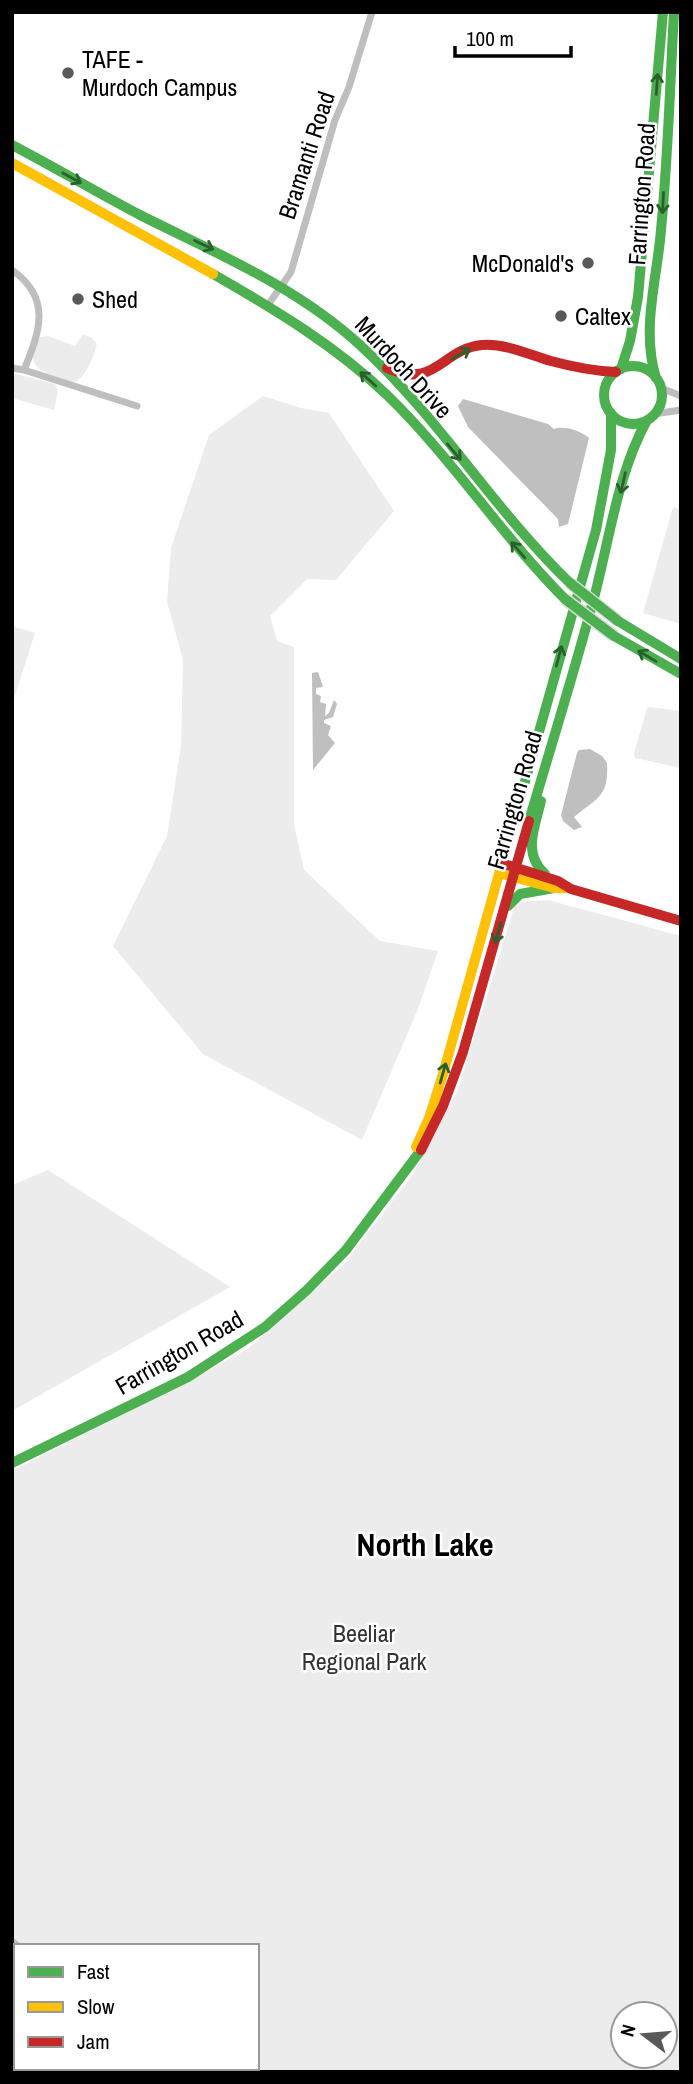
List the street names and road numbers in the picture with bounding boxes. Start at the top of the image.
street label: Bramanti Road [270,87,342,223]
street label: Farrington Road [620,122,662,266]
street label: Murdoch Drive [348,309,460,425]
street label: Farrington Road [479,727,549,873]
street label: Farrington Road [109,1303,249,1401]

